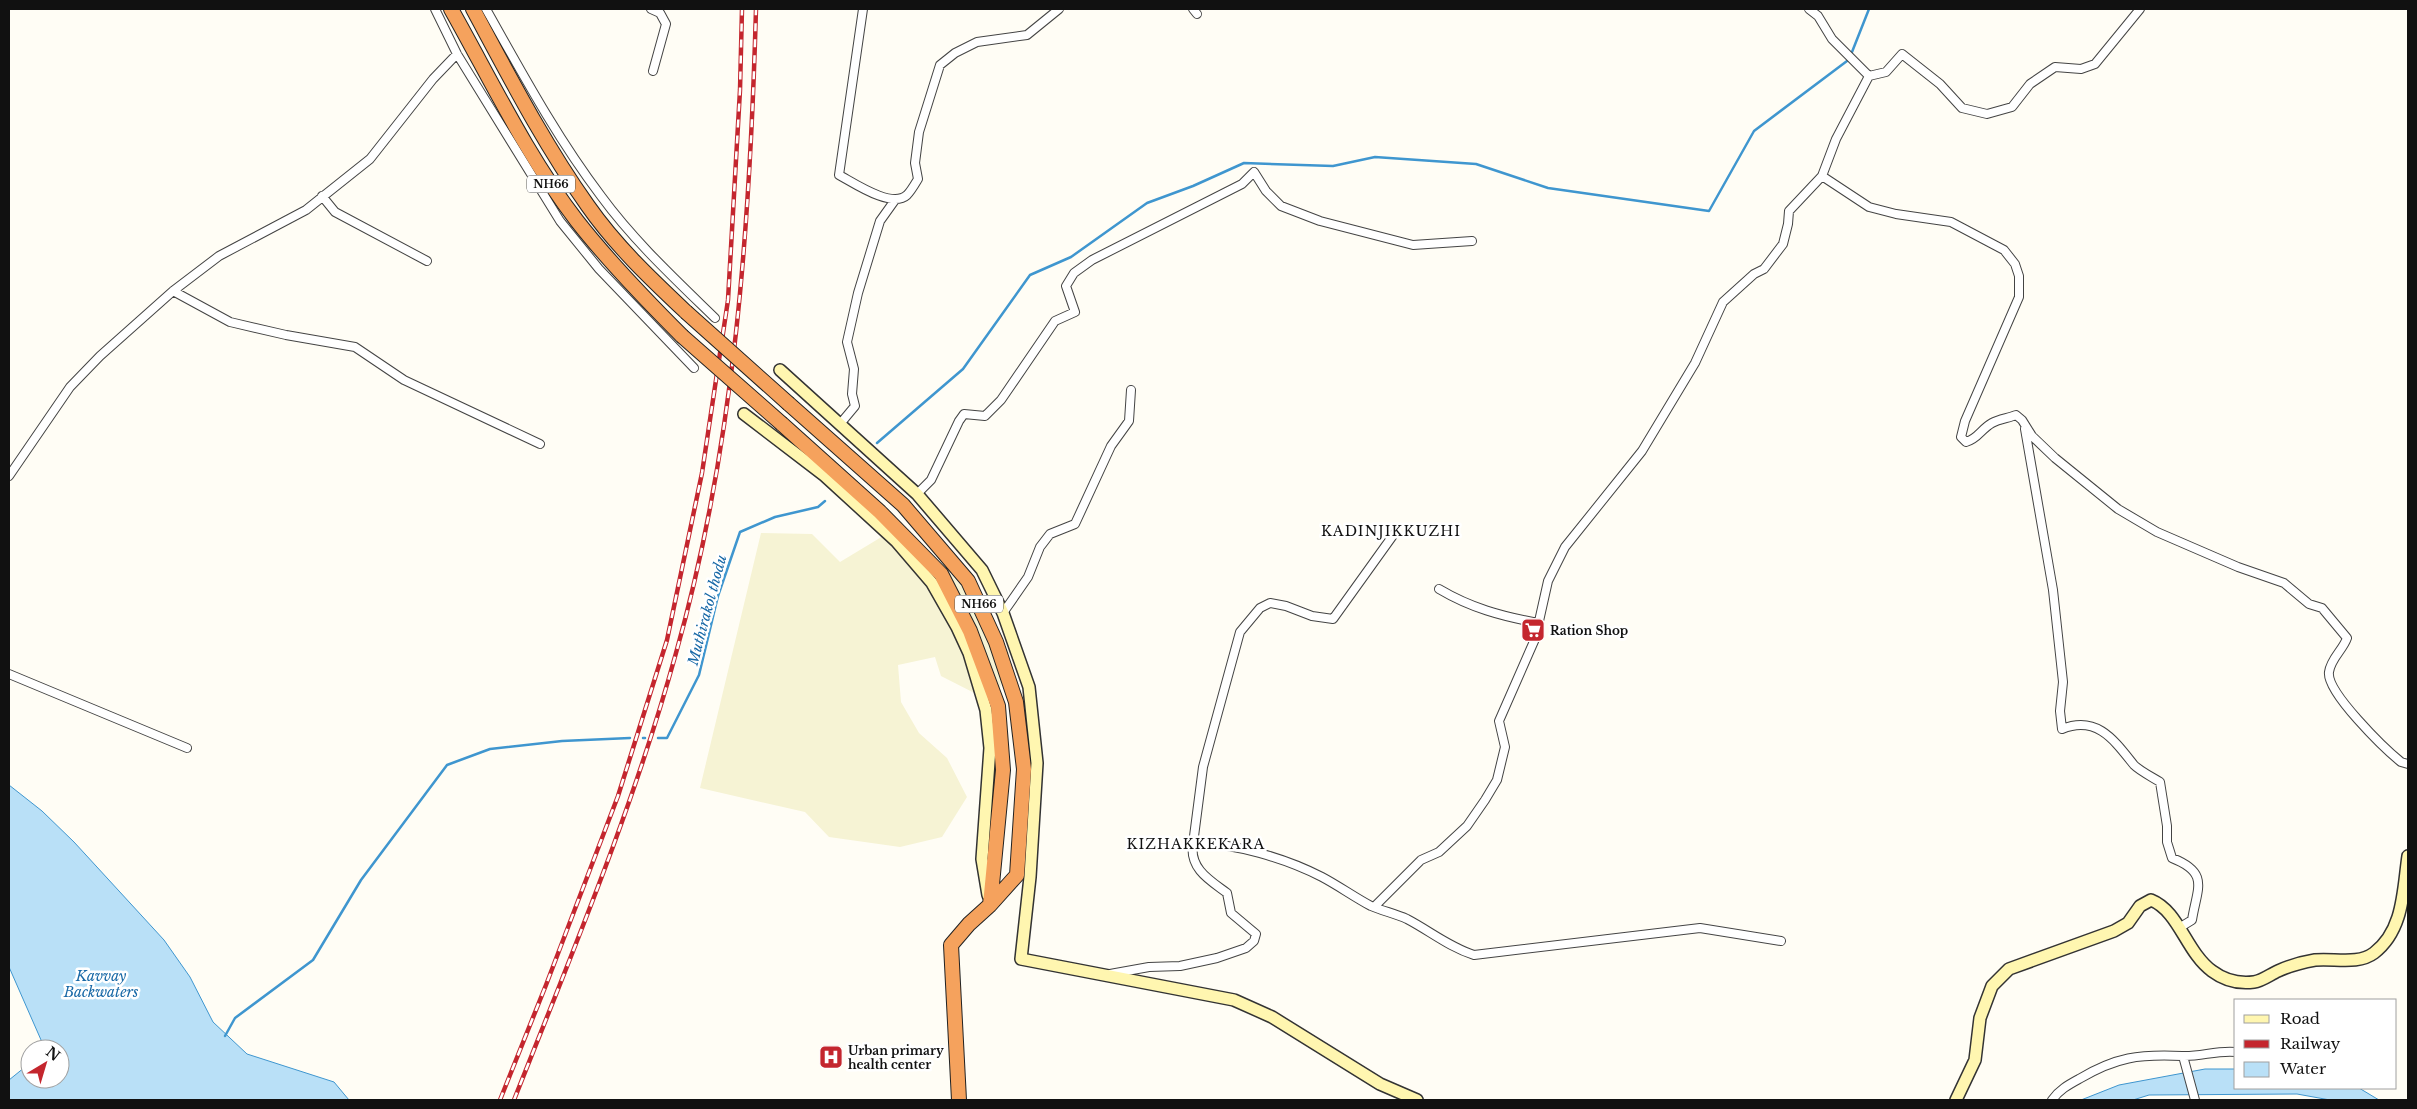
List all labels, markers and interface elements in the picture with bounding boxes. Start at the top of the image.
road number: NH66 [527,175,575,192]
district label: KADINJIKKUZHI [1321,522,1461,540]
water label: Muthirakol thodu [683,553,730,668]
road number: NH66 [955,596,1003,612]
supermarket icon: Ration Shop [1520,617,1546,643]
place label: Ration Shop [1550,623,1628,638]
district label: KIZHAKKEKARA [1127,835,1265,853]
water label: Kavvay Backwaters [63,967,138,1001]
legend [2234,999,2397,1089]
text: Road [2280,1009,2320,1028]
text: Railway [2280,1034,2341,1053]
north arrow [20,1039,70,1089]
text: N [42,1043,64,1065]
place label: Urban primary health center [848,1043,944,1072]
hospital icon: Urban primary health center [818,1044,844,1070]
text: Water [2279,1059,2327,1078]

